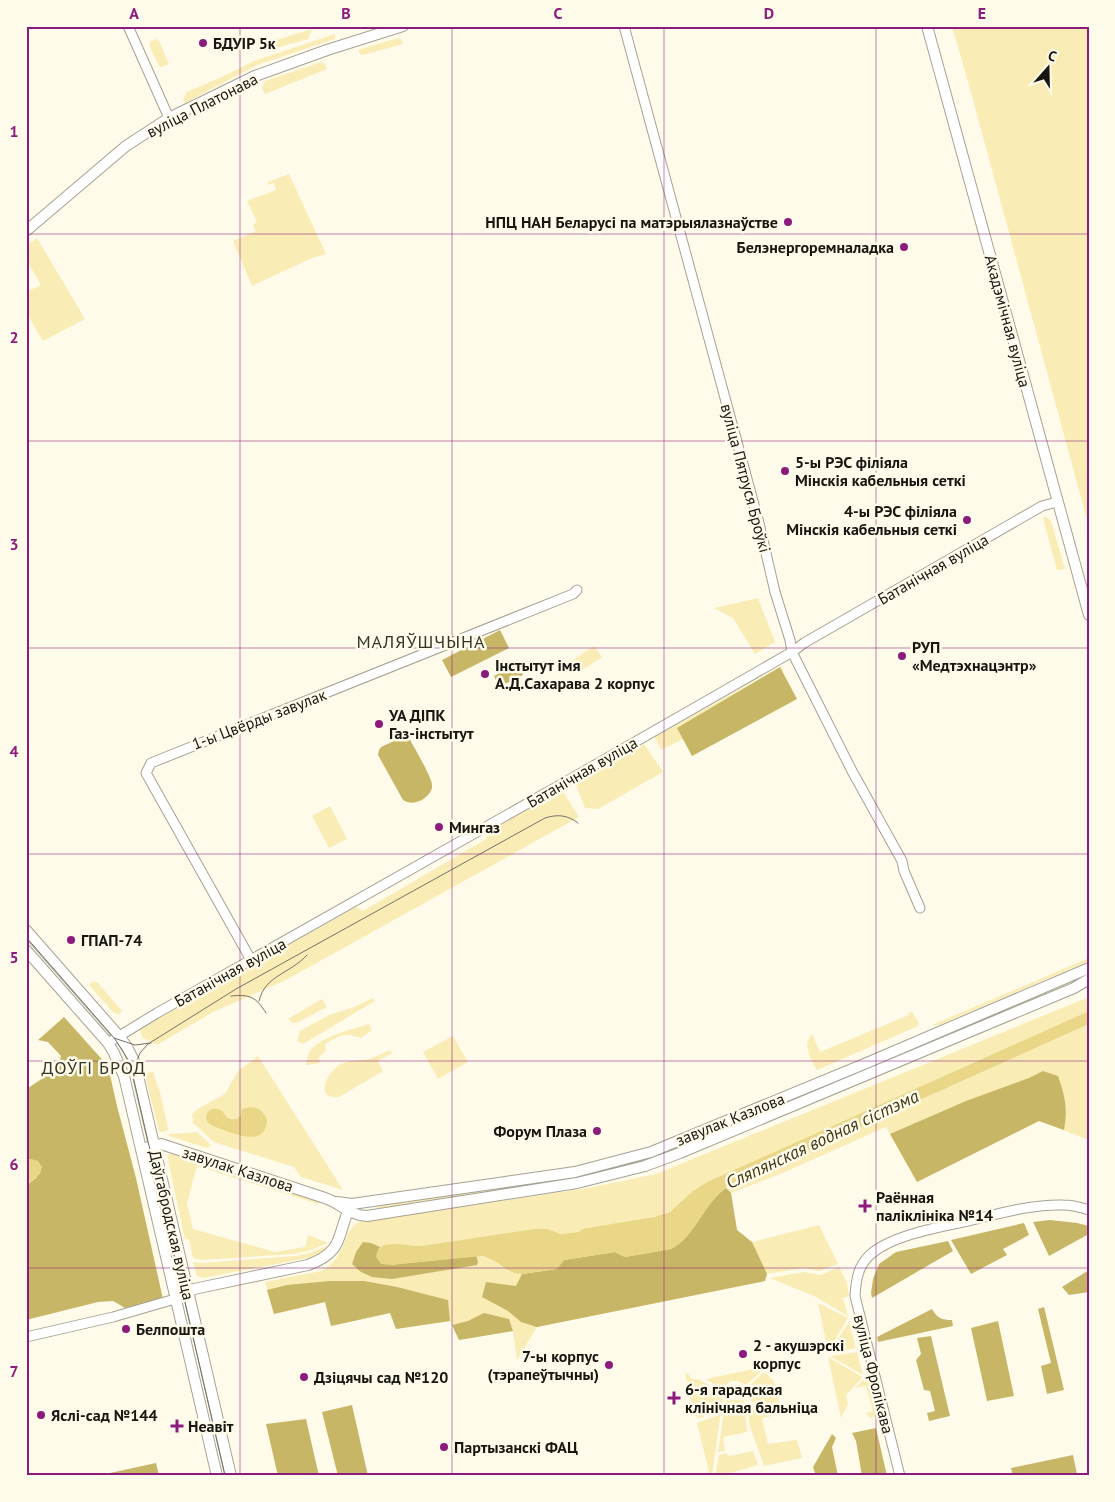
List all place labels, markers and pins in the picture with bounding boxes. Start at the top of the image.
place label: БДУІР 5к [213,33,276,53]
marker: БДУІР 5к [197,37,209,49]
place label: НПЦ НАН Беларусі па матэрыялазнаўстве [485,212,778,232]
marker: НПЦ НАН Беларусі па матэрыялазнаўстве [782,216,794,228]
place label: Белэнергоремналадка [737,237,894,257]
marker: Белэнергоремналадка [898,241,910,253]
place label: 5-ы РЭС філіяла Мінскія кабельныя сеткі [795,452,966,490]
marker: 5-ы РЭС філіяла Мінскія кабельныя сеткі [779,465,791,477]
place label: 4-ы РЭС філіяла Мінскія кабельныя сеткі [786,501,957,539]
marker: 4-ы РЭС філіяла Мінскія кабельныя сеткі [961,514,973,526]
place label: РУП «Медтэхнацэнтр» [912,637,1037,675]
marker: РУП «Медтэхнацэнтр» [896,650,908,662]
place label: Інстытут імя А.Д.Сахарава 2 корпус [495,655,655,693]
marker: Інстытут імя А.Д.Сахарава 2 корпус [479,668,491,680]
place label: УА ДІПК Газ-інстытут [388,705,474,743]
marker: УА ДІПК Газ-інстытут [373,718,385,730]
place label: Мингаз [449,817,500,837]
marker: Мингаз [433,821,445,833]
place label: ГПАП-74 [81,930,142,950]
marker: ГПАП-74 [65,934,77,946]
place label: Форум Плаза [494,1121,587,1141]
marker: Форум Плаза [591,1125,603,1137]
place label: Раённая паліклініка №14 [876,1187,993,1225]
marker: Раённая паліклініка №14 [858,1199,872,1213]
place label: Белпошта [136,1319,205,1339]
marker: Белпошта [120,1323,132,1335]
place label: 2 - акушэрскі корпус [753,1335,844,1373]
place label: 7-ы корпус (тэрапеўтычны) [488,1346,599,1384]
marker: 2 - акушэрскі корпус [737,1348,749,1360]
marker: 7-ы корпус (тэрапеўтычны) [603,1359,615,1371]
place label: Дзіцячы сад №120 [314,1367,448,1387]
marker: Дзіцячы сад №120 [298,1371,310,1383]
place label: 6-я гарадская клінічная бальніца [685,1379,818,1417]
marker: 6-я гарадская клінічная бальніца [667,1391,681,1405]
place label: Яслі-сад №144 [51,1405,157,1425]
marker: Яслі-сад №144 [35,1409,47,1421]
place label: Неавіт [188,1416,234,1436]
marker: Неавіт [170,1419,184,1433]
place label: Партызанскі ФАЦ [454,1437,578,1457]
marker: Партызанскі ФАЦ [438,1441,450,1453]

